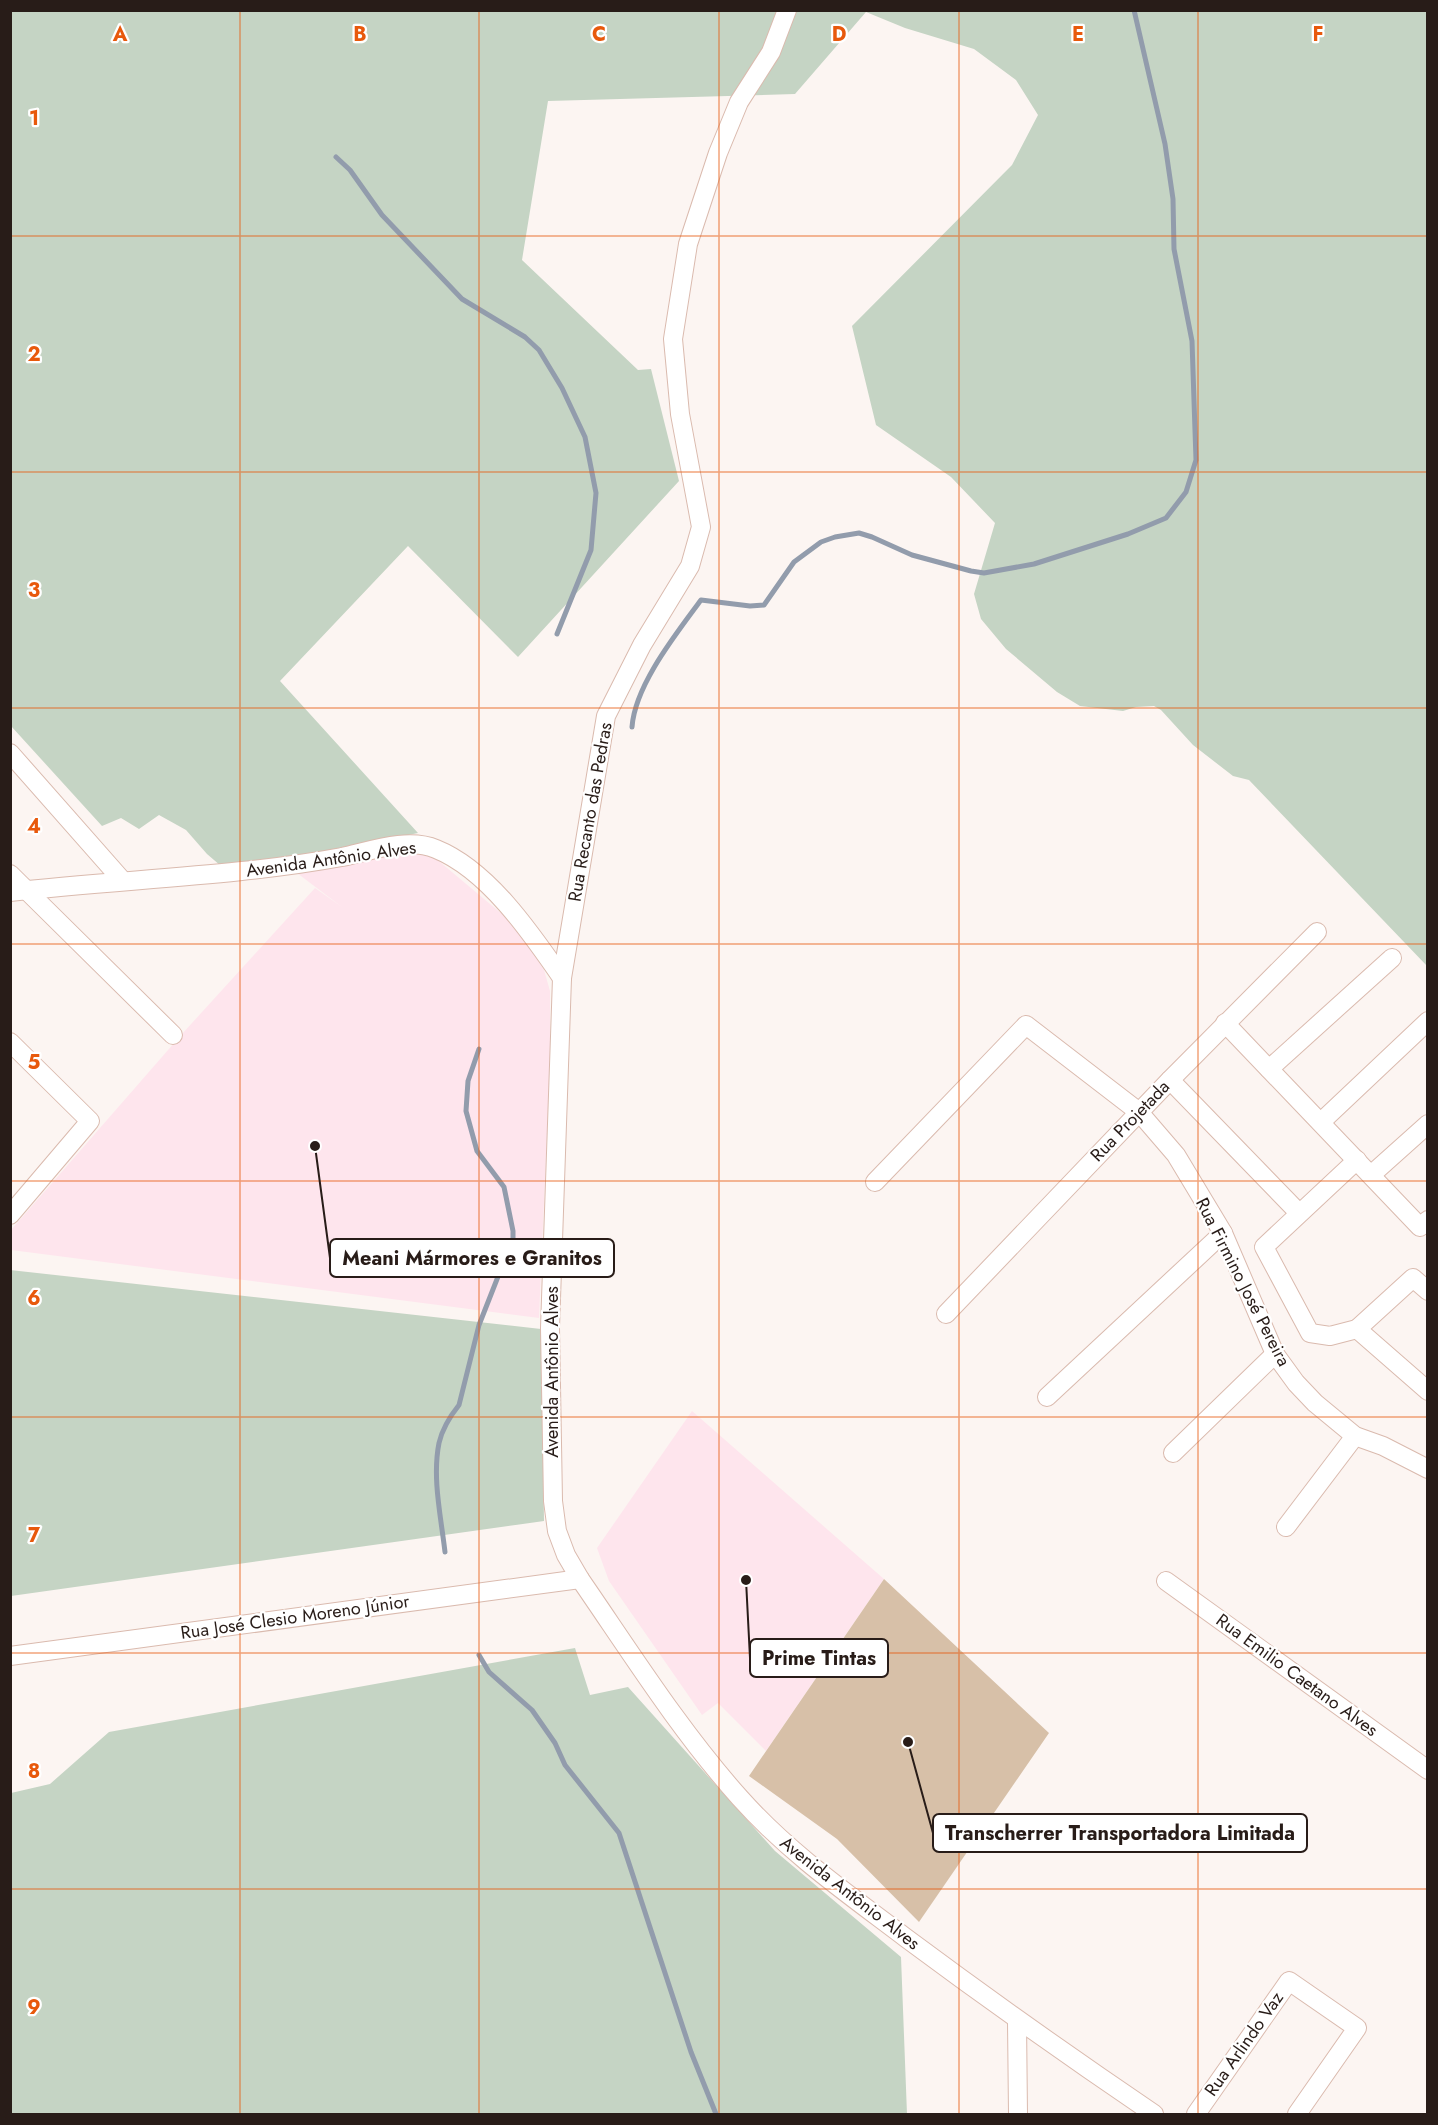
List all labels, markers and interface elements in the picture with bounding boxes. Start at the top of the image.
text: A [112,20,128,49]
text: B [353,20,367,49]
text: C [592,20,606,49]
text: D [832,20,846,49]
text: E [1072,20,1084,49]
text: F [1312,20,1324,49]
text: 1 [29,104,39,133]
text: 2 [27,340,41,369]
text: 3 [28,576,40,605]
street label: Rua Recanto das Pedras [561,720,619,904]
text: 4 [27,812,41,841]
street label: Avenida Antônio Alves [244,834,418,884]
text: 5 [28,1048,41,1077]
street label: Rua Projetada [1084,1074,1176,1168]
street label: Rua Firmino José Pereira [1189,1193,1297,1371]
callout: Meani Mármores e Granitos [330,1239,614,1277]
text: Meani Mármores e Granitos [342,1244,602,1273]
text: 6 [27,1284,41,1313]
street label: Avenida Antônio Alves [539,1286,565,1458]
text: 7 [28,1521,41,1550]
street label: Rua José Clesio Moreno Júnior [179,1588,412,1646]
street label: Rua Emilio Caetano Alves [1211,1607,1383,1743]
callout: Prime Tintas [750,1639,888,1677]
text: Prime Tintas [762,1644,876,1673]
text: 8 [28,1757,40,1786]
callout: Transcherrer Transportadora Limitada [933,1814,1307,1852]
text: Transcherrer Transportadora Limitada [945,1819,1295,1848]
street label: Avenida Antônio Alves [774,1830,926,1956]
street label: Rua Arlindo Vaz [1198,1986,1290,2102]
text: 9 [27,1993,41,2022]

